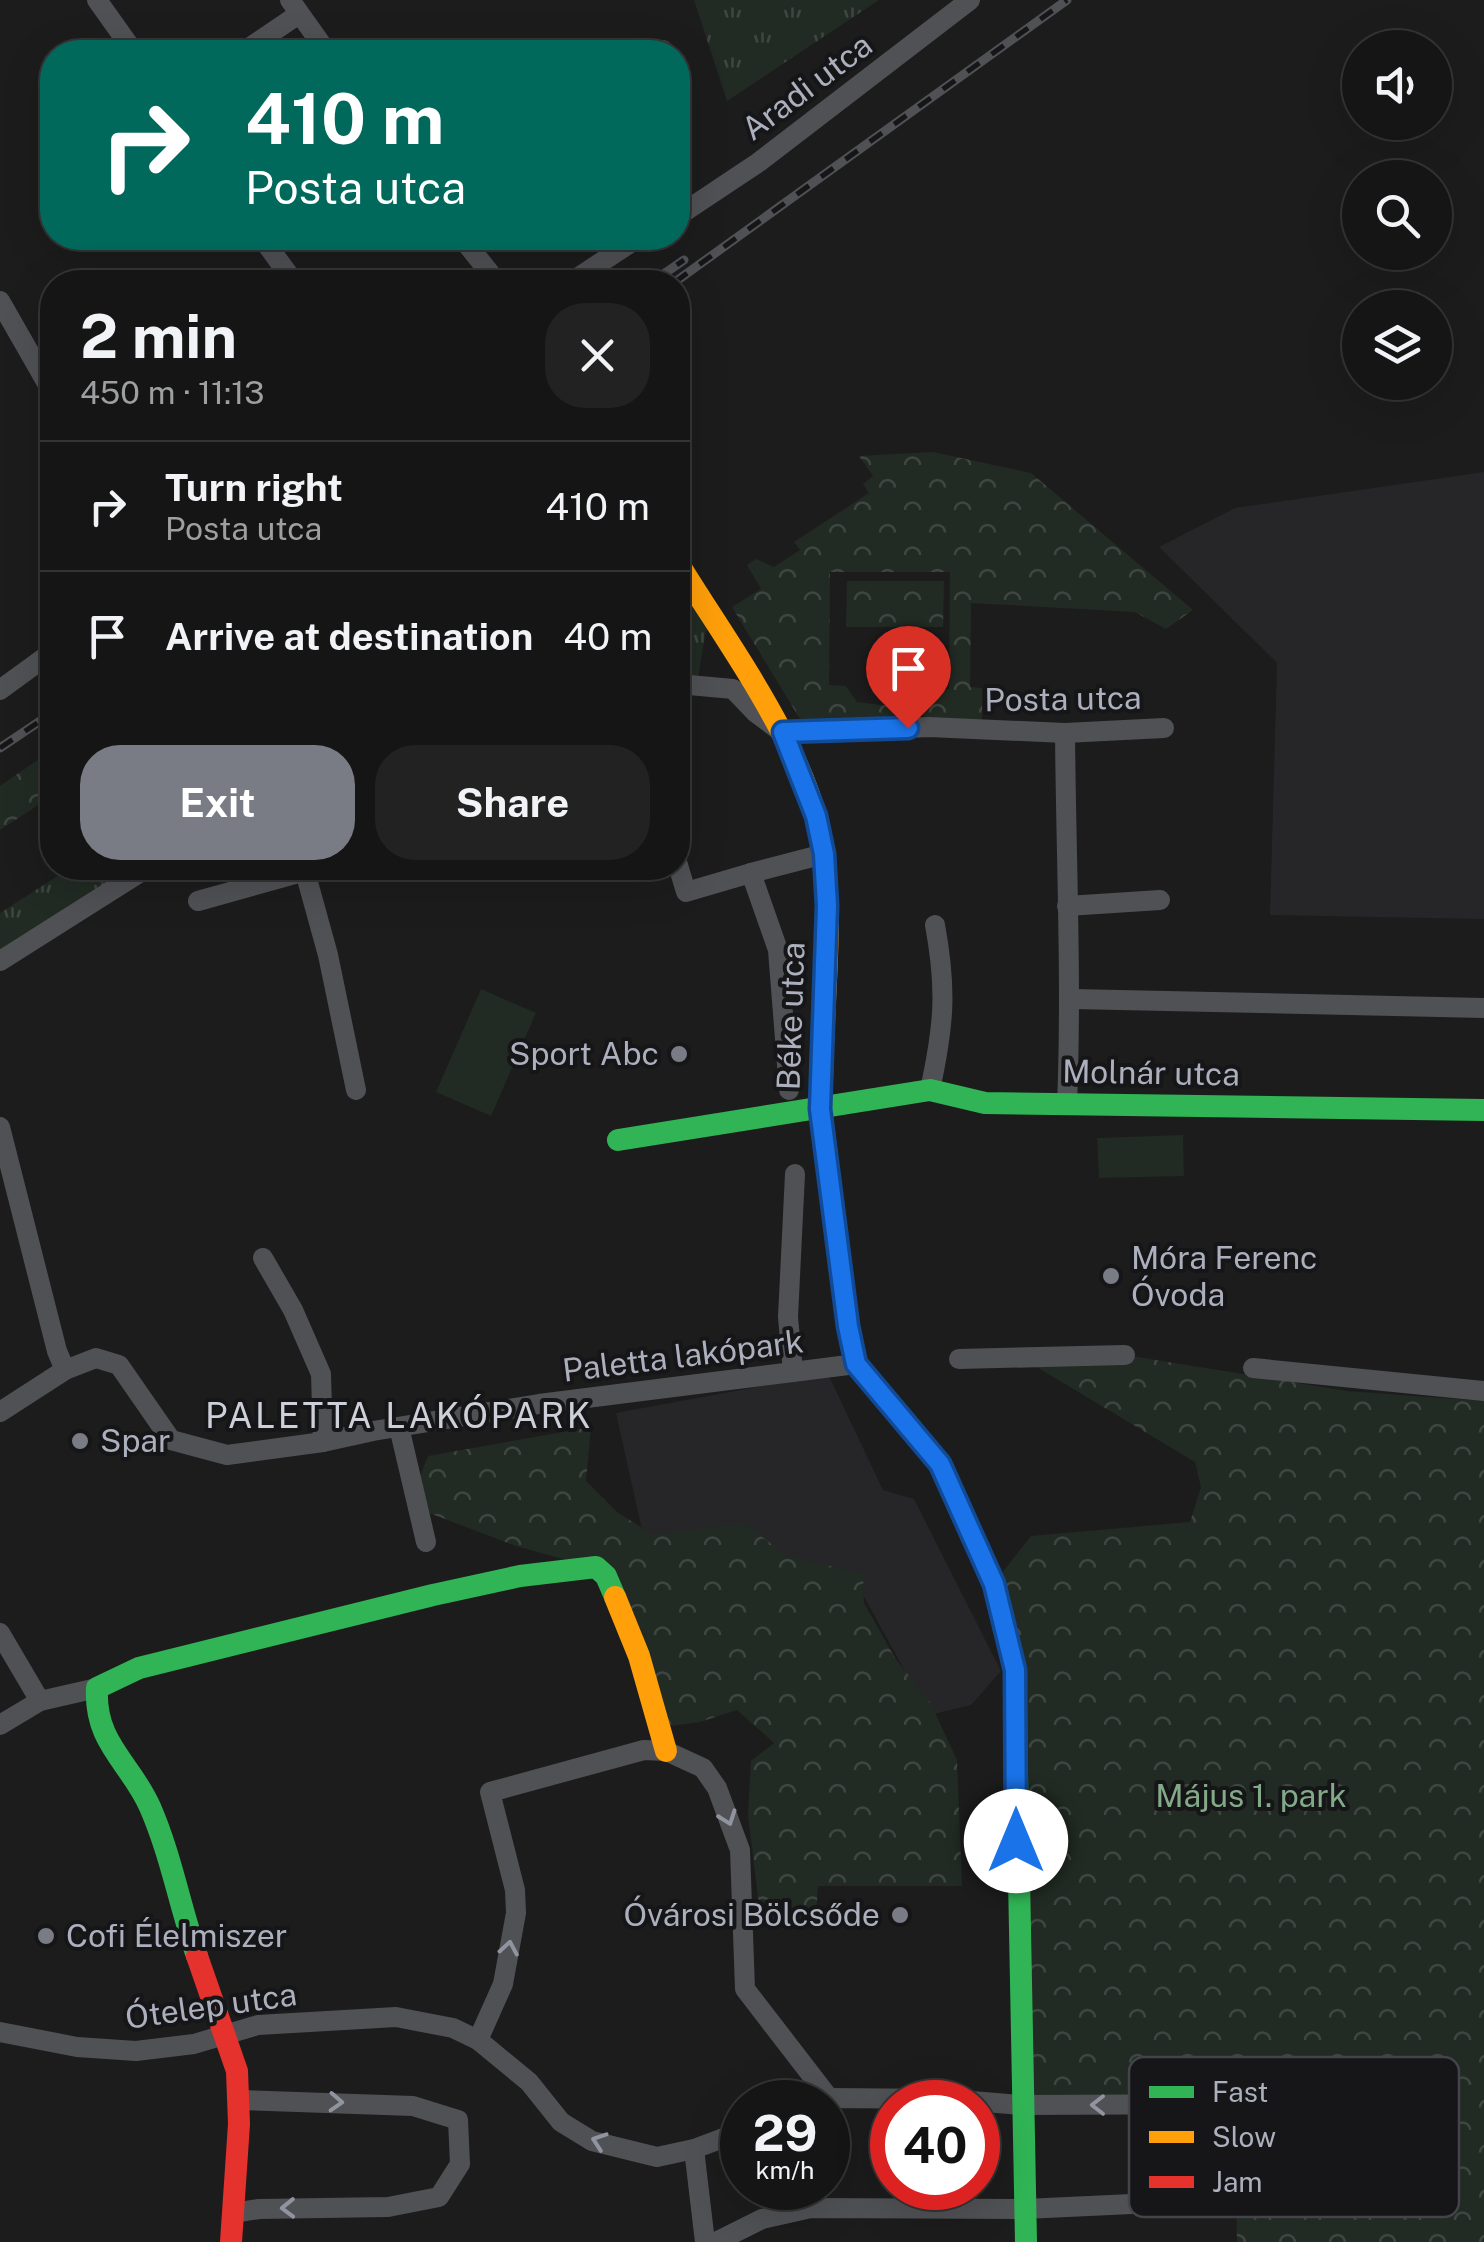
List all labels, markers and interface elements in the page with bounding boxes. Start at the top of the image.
street label: Aradi utca [735,26,879,147]
map controls [1342,30,1452,400]
button: sound [1342,30,1452,140]
text: 410 m [245,77,444,160]
icon: right [80,80,210,210]
button: search [1342,160,1452,270]
text: Posta utca [245,161,466,214]
button: layers [1342,290,1452,400]
text: 2 min [80,301,237,372]
button: close [545,303,650,408]
text: 450 m · 11:13 [80,374,265,411]
text: Turn right [165,465,343,510]
icon: right [80,479,135,534]
text: 410 m [545,484,650,529]
text: Posta utca [165,510,322,547]
icon: arrive [80,609,135,664]
text: Arrive at destination [165,614,533,659]
text: 40 m [563,614,652,659]
pin [866,626,951,729]
icon: arrive [881,641,936,696]
street label: Posta utca [984,679,1142,718]
button: Exit [80,745,355,860]
button: Share [375,745,650,860]
street label: Béke utca [769,941,812,1091]
place label: Sport Abc [509,1035,659,1072]
marker: Sport Abc [668,1043,690,1065]
street label: Molnár utca [1062,1052,1240,1093]
place label: Móra Ferenc Óvoda [1131,1239,1318,1313]
marker: Móra Ferenc Óvoda [1100,1265,1122,1287]
street label: Paletta lakópark [560,1322,805,1389]
district label: PALETTA LAKÓPARK [205,1394,593,1436]
place label: Spar [100,1422,171,1459]
marker: Spar [69,1430,91,1452]
park label: Május 1. park [1155,1777,1347,1814]
position arrow [964,1789,1068,1893]
one-way arrow [716,1809,737,1826]
place label: Óvárosi Bölcsőde [624,1895,880,1933]
marker: Óvárosi Bölcsőde [889,1904,911,1926]
place label: Cofi Élelmiszer [66,1917,287,1954]
marker: Cofi Élelmiszer [35,1925,57,1947]
one-way arrow [498,1940,519,1956]
street label: Ótelep utca [123,1974,299,2036]
legend [1129,2057,1459,2217]
text: Fast [1212,2075,1268,2108]
speed limit sign: 40 [870,2080,1000,2210]
one-way arrow [328,2091,344,2112]
one-way arrow [1089,2094,1104,2116]
text: 29 [753,2103,817,2162]
text: Slow [1212,2120,1276,2153]
one-way arrow [592,2132,609,2153]
text: km/h [756,2155,814,2185]
text: Jam [1212,2165,1263,2198]
one-way arrow [279,2198,295,2219]

